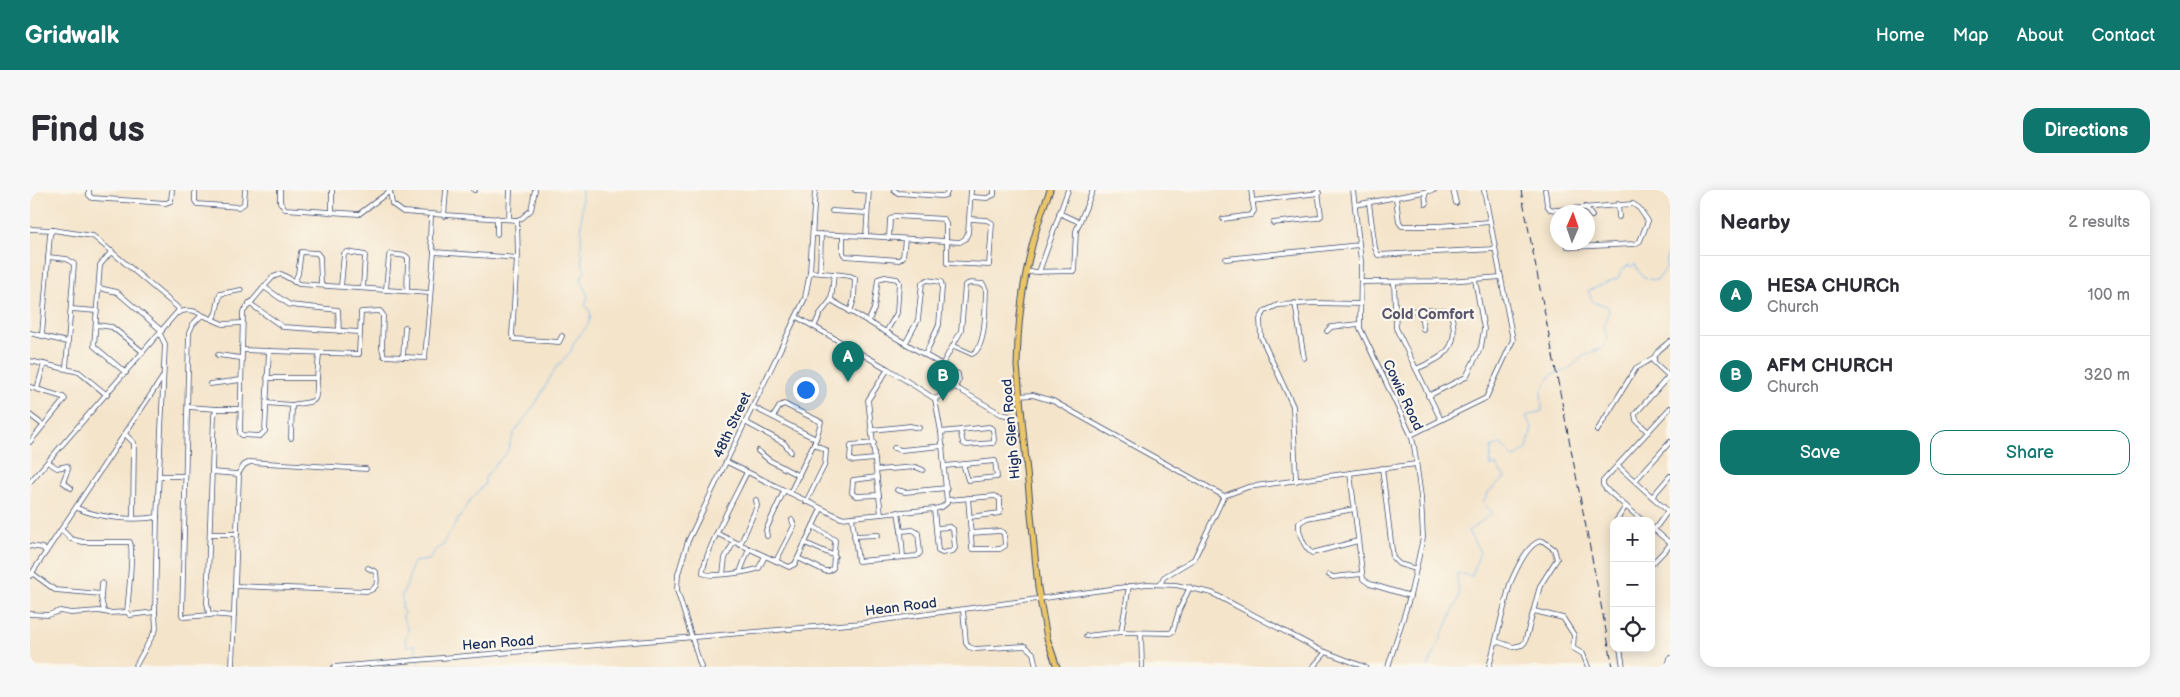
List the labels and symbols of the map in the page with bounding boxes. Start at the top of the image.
north arrow [1550,205,1595,250]
district label: Cold Comfort [1382,305,1474,324]
pin: A [832,341,864,382]
street label: Cowie Road [1379,357,1427,433]
pin: B [927,360,959,401]
your location [793,377,819,403]
street label: High Glen Road [998,378,1024,480]
street label: 48th Street [709,389,755,461]
street label: Hean Road [864,594,938,620]
street label: Hean Road [461,632,535,654]

